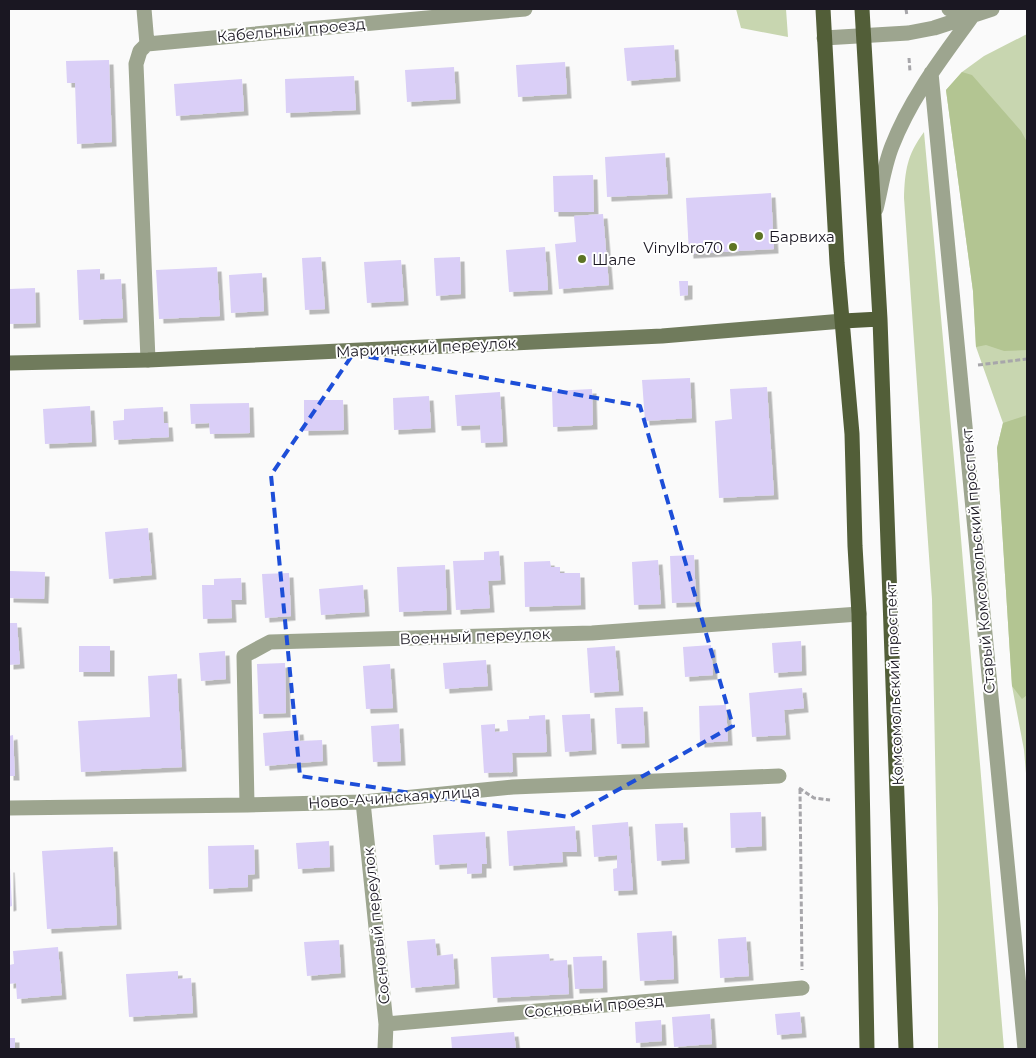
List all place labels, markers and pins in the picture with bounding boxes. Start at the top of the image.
place label: Барвиха [769,227,835,246]
marker: Барвиха [753,230,765,242]
place label: Vinylbro70 [643,238,723,257]
marker: Vinylbro70 [727,241,739,253]
place label: Шале [592,250,636,269]
marker: Шале [576,253,588,265]

